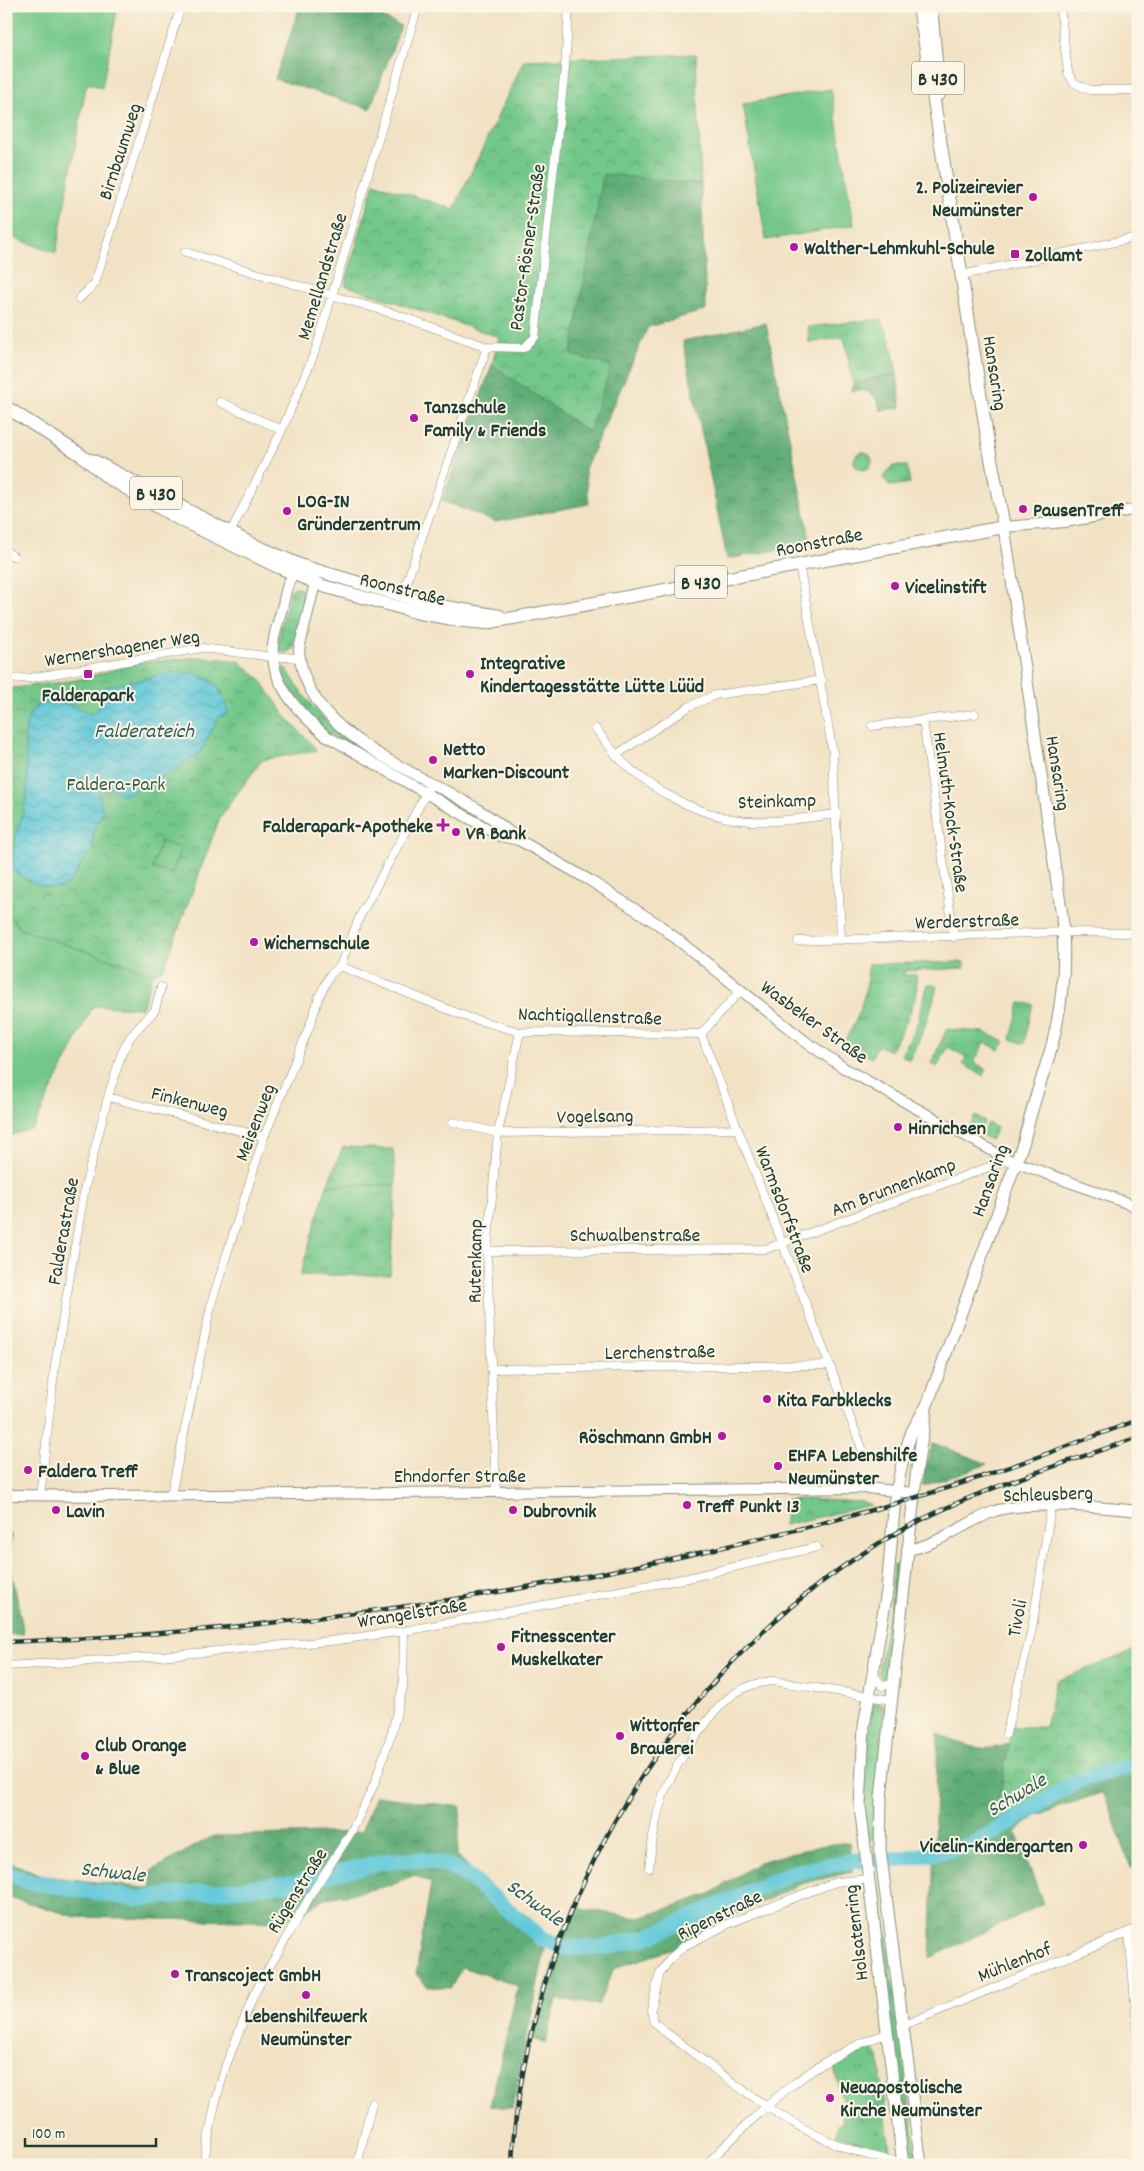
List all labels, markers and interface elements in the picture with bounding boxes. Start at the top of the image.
road number: B 430 [912,62,964,94]
street label: Birnbaumweg [93,100,151,204]
street label: Pastor-Rösner-Straße [503,162,555,333]
place label: 2. Polizeirevier Neumünster [915,175,1024,226]
marker: 2. Polizeirevier Neumünster [1027,191,1039,203]
street label: Memellandstraße [291,210,357,344]
place label: Walther-Lehmkuhl-Schule [804,236,995,264]
marker: Walther-Lehmkuhl-Schule [788,241,800,253]
place label: Zollamt [1025,243,1083,271]
marker: Zollamt [1009,248,1021,260]
street label: Hansaring [973,334,1013,413]
place label: Tanzschule Family & Friends [424,395,546,446]
marker: Tanzschule Family & Friends [408,412,420,424]
road number: B 430 [130,476,182,509]
place label: LOG-IN Gründerzentrum [297,489,421,540]
place label: PausenTreff [1033,498,1125,526]
marker: PausenTreff [1017,503,1029,515]
marker: LOG-IN Gründerzentrum [281,505,293,517]
street label: Roonstraße [774,522,865,566]
road number: B 430 [675,566,727,598]
street label: Roonstraße [356,567,448,615]
place label: Vicelinstift [905,575,987,603]
marker: Vicelinstift [889,580,901,592]
street label: Wernershagener Weg [43,624,202,676]
place label: Integrative Kindertagesstätte Lütte Lüüd [480,651,704,702]
marker: Falderapark [82,668,94,680]
marker: Integrative Kindertagesstätte Lütte Lüüd [464,668,476,680]
place label: Falderapark [42,683,134,711]
water label: Falderateich [94,718,195,748]
street label: Helmuth-Kock-Straße [924,730,974,895]
street label: Hansaring [1036,734,1076,813]
place label: Netto Marken-Discount [443,737,570,788]
marker: Netto Marken-Discount [427,754,439,766]
park label: Faldera-Park [67,772,165,800]
street label: Steinkamp [737,788,817,818]
place label: Falderapark-Apotheke [263,814,433,842]
marker: Falderapark-Apotheke [437,819,449,831]
place label: VR Bank [466,821,526,849]
marker: VR Bank [450,826,462,838]
street label: Werderstraße [915,907,1020,939]
place label: Wichernschule [264,931,370,959]
marker: Wichernschule [248,936,260,948]
street label: Wasbeker Straße [754,975,873,1072]
street label: Nachtigallenstraße [517,1001,663,1035]
street label: Meisenweg [229,1080,284,1166]
street label: Finkenweg [148,1081,231,1127]
street label: Vogelsang [556,1103,634,1133]
place label: Hinrichsen [908,1116,986,1144]
marker: Hinrichsen [892,1121,904,1133]
street label: Hansaring [966,1141,1018,1221]
street label: Warmsdorfstraße [746,1142,820,1278]
street label: Am Brunnenkamp [828,1152,961,1225]
street label: Falderastraße [42,1175,88,1288]
street label: Rutenkamp [462,1219,492,1303]
street label: Schwalbenstraße [570,1223,701,1251]
street label: Lerchenstraße [605,1339,716,1369]
place label: Kita Farbklecks [777,1388,892,1416]
marker: Kita Farbklecks [761,1393,773,1405]
place label: Röschmann GmbH [579,1425,712,1453]
marker: Röschmann GmbH [716,1430,728,1442]
place label: EHFA Lebenshilfe Neumünster [788,1443,917,1494]
place label: Faldera Treff [38,1459,139,1487]
marker: EHFA Lebenshilfe Neumünster [772,1460,784,1472]
marker: Faldera Treff [22,1464,34,1476]
street label: Ehndorfer Straße [394,1464,526,1492]
street label: Schleusberg [1003,1480,1094,1512]
place label: Treff Punkt 13 [697,1494,800,1522]
place label: Lavin [66,1499,105,1527]
place label: Dubrovnik [523,1499,596,1527]
marker: Treff Punkt 13 [681,1499,693,1511]
marker: Lavin [50,1504,62,1516]
marker: Dubrovnik [507,1504,519,1516]
street label: Wrangelstraße [356,1592,470,1637]
street label: Tivoli [1002,1597,1036,1640]
place label: Fitnesscenter Muskelkater [511,1624,616,1675]
marker: Fitnesscenter Muskelkater [495,1641,507,1653]
place label: Wittorfer Brauerei [630,1713,700,1764]
marker: Wittorfer Brauerei [614,1730,626,1742]
place label: Club Orange & Blue [95,1733,187,1784]
marker: Club Orange & Blue [79,1750,91,1762]
water label: Schwale [982,1766,1055,1826]
place label: Vicelin-Kindergarten [920,1834,1073,1862]
marker: Vicelin-Kindergarten [1077,1839,1089,1851]
street label: Rügenstraße [261,1843,336,1940]
water label: Schwale [79,1856,148,1892]
water label: Schwale [499,1873,571,1937]
street label: Holsatenring [838,1883,878,1982]
street label: Ripenstraße [673,1884,768,1949]
street label: Mühlenhof [974,1936,1057,1991]
place label: Transcoject GmbH [185,1963,321,1991]
marker: Transcoject GmbH [169,1968,181,1980]
marker: Lebenshilfewerk Neumünster [300,1989,312,2001]
place label: Lebenshilfewerk Neumünster [245,2004,367,2055]
place label: Neuapostolische Kirche Neumünster [840,2075,982,2126]
marker: Neuapostolische Kirche Neumünster [824,2092,836,2104]
scale bar [25,2116,156,2148]
text: 100 m [32,2124,65,2146]

